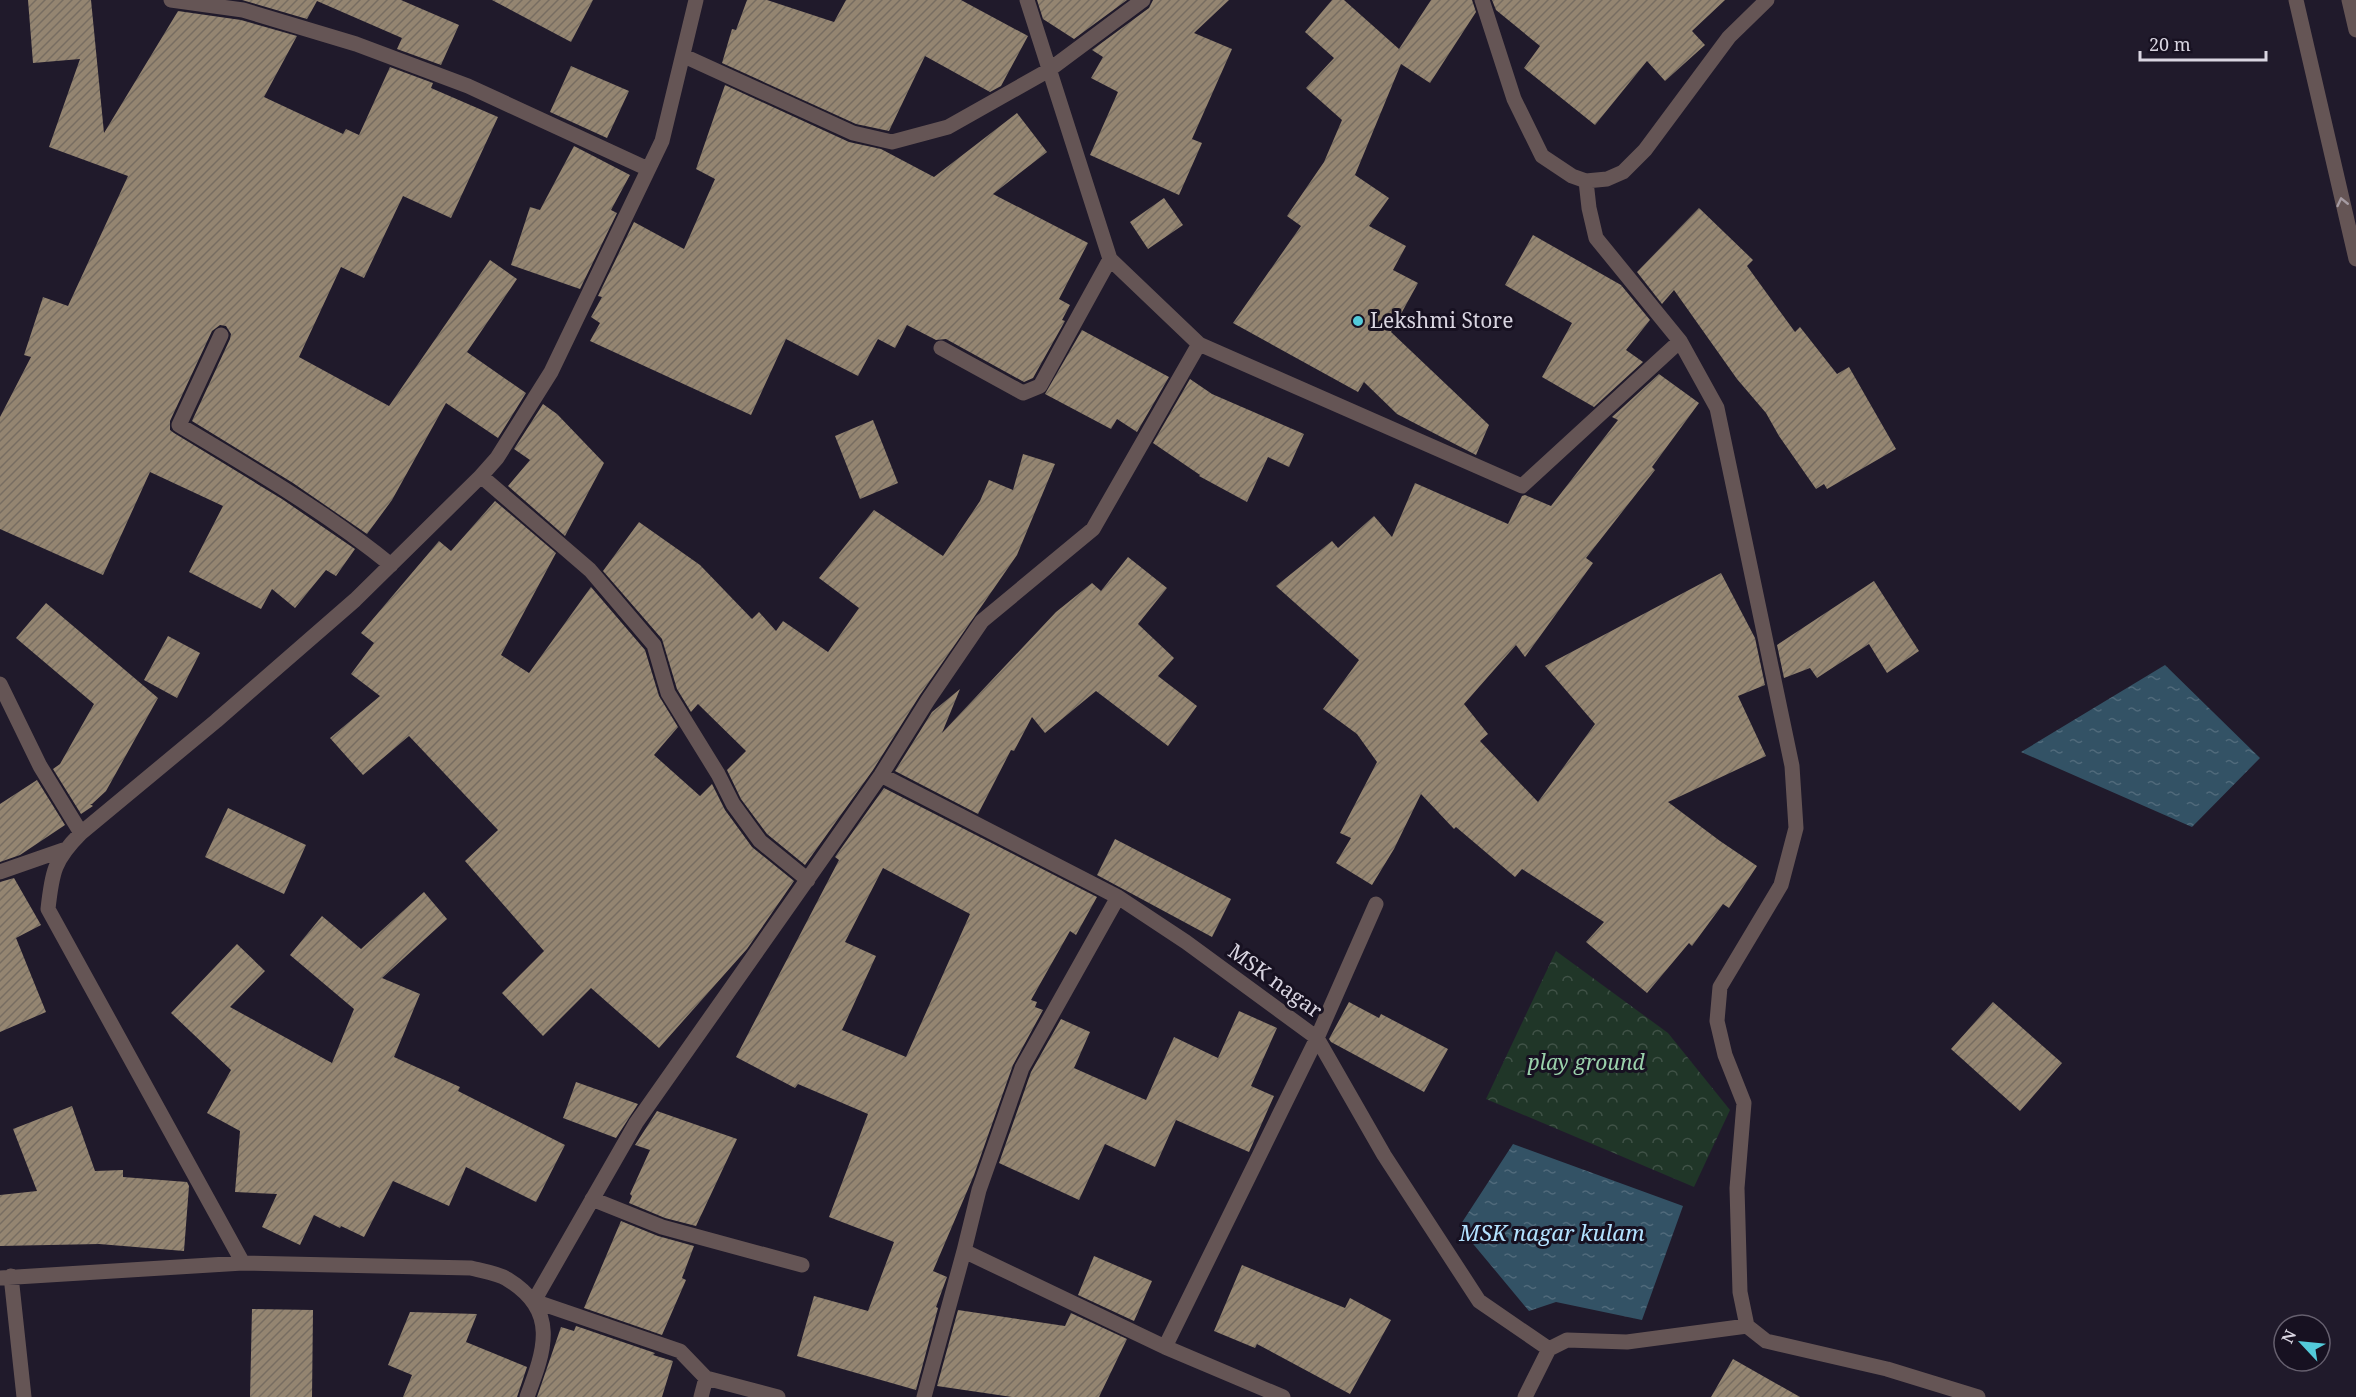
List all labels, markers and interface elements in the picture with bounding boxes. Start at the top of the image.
scale bar [2140,24,2266,62]
text: 20 m [2149,32,2191,56]
one-way arrow [2336,197,2349,207]
place label: Lekshmi Store [1370,306,1514,334]
marker: Lekshmi Store [1351,314,1365,328]
street label: MSK nagar [1223,937,1328,1024]
park label: play ground [1526,1048,1645,1076]
water label: MSK nagar kulam [1458,1217,1645,1247]
north arrow [2272,1313,2332,1373]
text: N [2276,1326,2301,1347]

